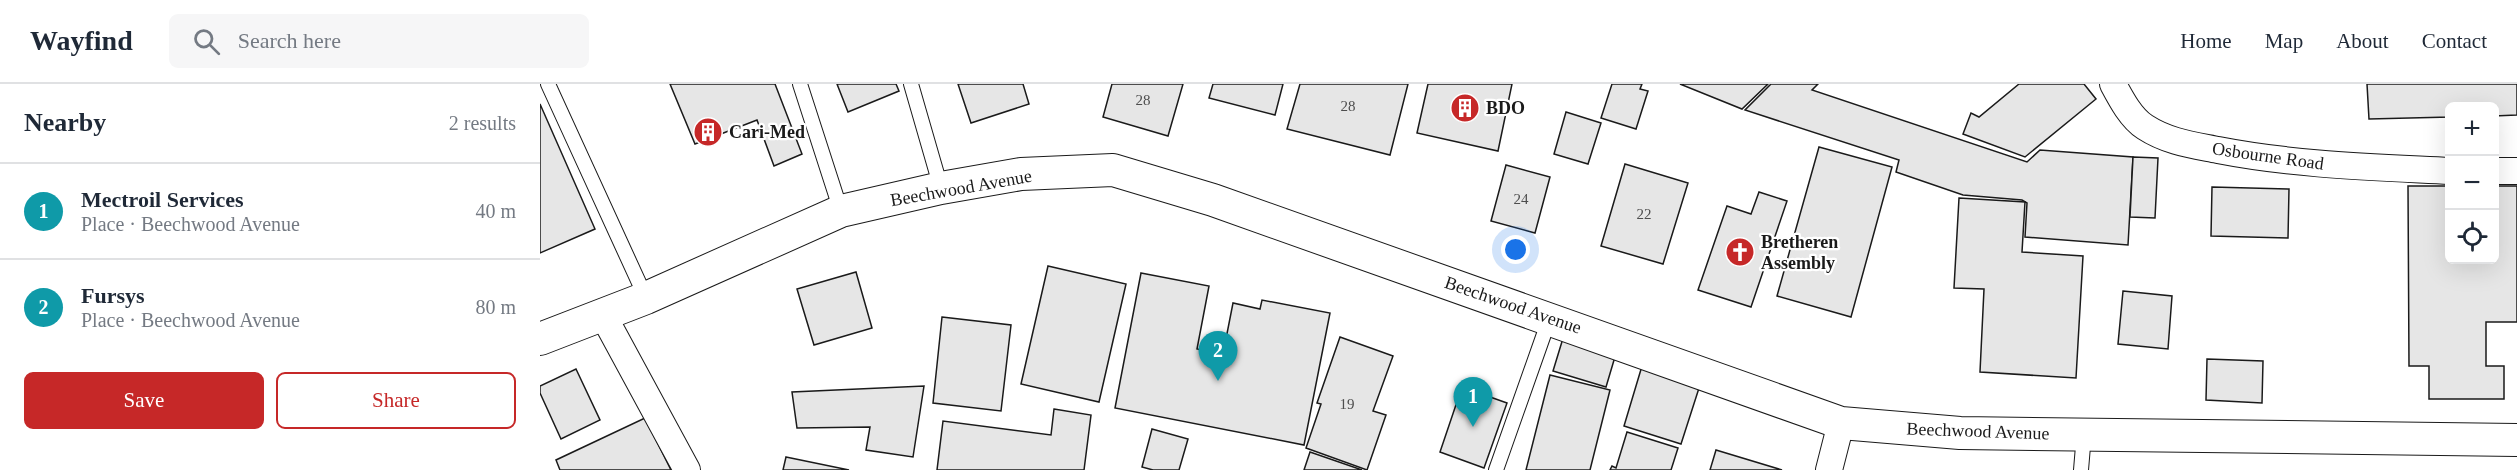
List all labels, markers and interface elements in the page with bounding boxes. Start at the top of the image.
search box [169,14,589,68]
text: Wayfind [30,25,133,56]
icon: search [190,25,223,58]
text: Search here [238,28,341,53]
text: Home [2180,29,2232,53]
text: Map [2265,29,2303,53]
text: About [2336,29,2389,53]
text: Contact [2422,29,2487,53]
house number: 28 [1136,92,1151,108]
building icon: BDO [1449,92,1481,124]
house number: 28 [1341,98,1356,114]
place label: BDO [1486,98,1525,118]
map controls [2445,102,2499,264]
button: + [2445,102,2499,156]
text: Nearby [24,108,106,137]
text: 2 results [449,112,516,134]
building icon: Cari-Med [692,116,724,148]
place label: Cari-Med [729,122,805,142]
street label: Osbourne Road [2211,138,2325,174]
button: − [2445,156,2499,210]
street label: Beechwood Avenue [889,166,1033,210]
text: Mectroil Services [81,187,244,212]
house number: 24 [1514,191,1529,207]
text: 1 [39,200,49,222]
text: 40 m [475,200,516,222]
house number: 22 [1637,206,1652,222]
button: locate [2445,210,2499,264]
text: Place · Beechwood Avenue [81,213,300,235]
place label: Bretheren Assembly [1761,232,1838,273]
your location [1501,235,1530,264]
church icon: Bretheren Assembly [1724,236,1756,268]
street label: Beechwood Avenue [1442,272,1584,338]
text: Fursys [81,283,145,308]
text: 2 [39,296,49,318]
text: 80 m [475,296,516,318]
text: Place · Beechwood Avenue [81,309,300,331]
pin: 2 [1198,332,1238,381]
button: Save [24,372,264,429]
button: Share [276,372,516,429]
pin: 1 [1454,378,1492,427]
house number: 19 [1340,396,1355,412]
street label: Beechwood Avenue [1906,419,2050,443]

